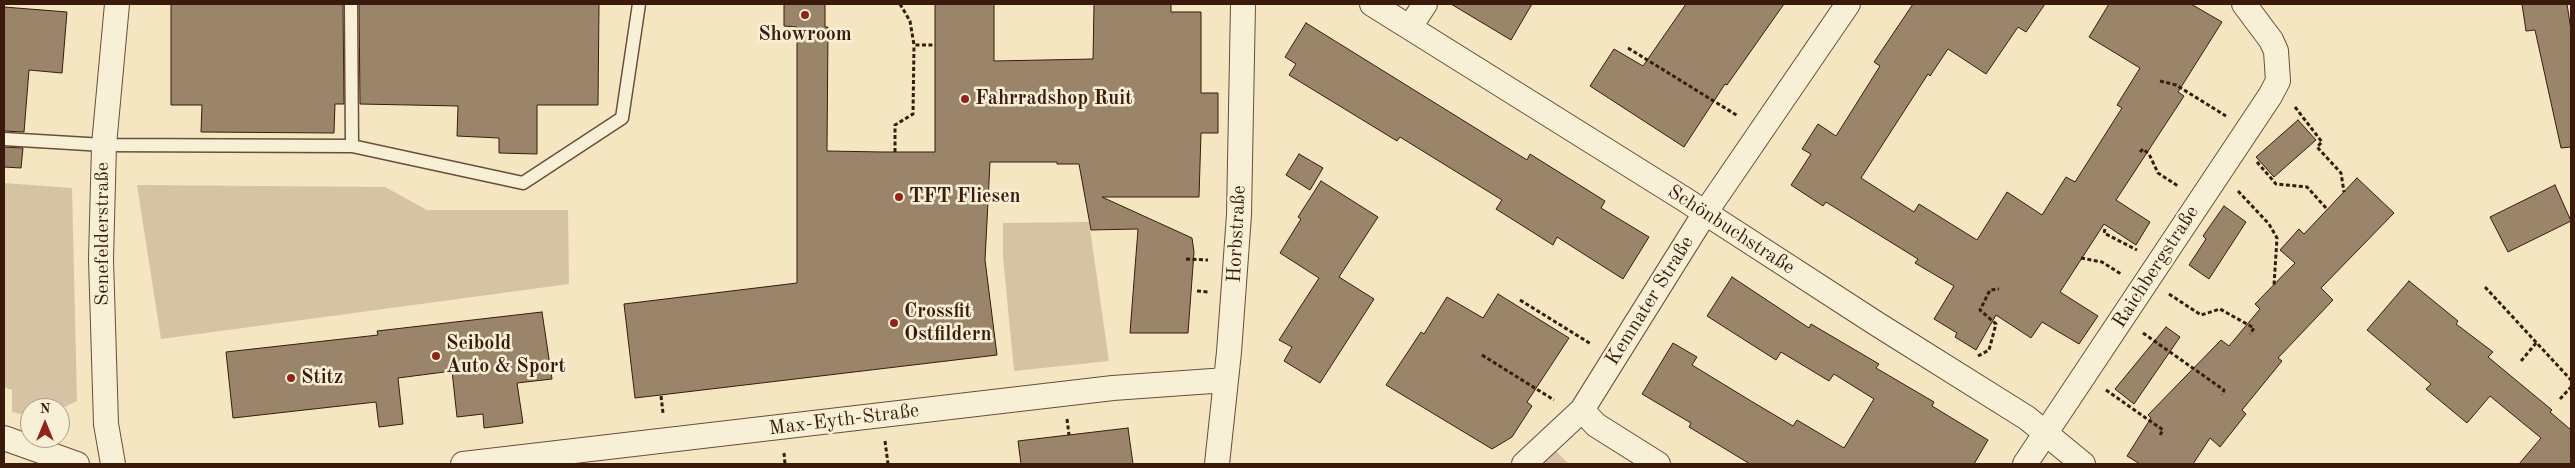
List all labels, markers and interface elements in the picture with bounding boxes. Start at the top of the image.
marker: Showroom [799,9,811,21]
place label: Showroom [758,23,852,47]
place label: Fahrradshop Ruit [975,87,1133,111]
marker: Fahrradshop Ruit [959,93,971,105]
street label: Senefelderstraße [91,162,115,306]
street label: Schönbuchstraße [1663,180,1799,280]
place label: TFT Fliesen [909,185,1021,209]
street label: Horbstraße [1222,185,1252,283]
marker: TFT Fliesen [893,191,905,203]
street label: Raichbergstraße [2108,201,2204,333]
street label: Kemnater Straße [1601,232,1699,370]
place label: Crossfit Ostfildern [904,300,992,347]
marker: Crossfit Ostfildern [888,317,900,329]
place label: Seibold Auto & Sport [446,332,566,379]
marker: Seibold Auto & Sport [430,350,442,362]
place label: Stitz [301,366,343,390]
marker: Stitz [285,372,297,384]
north arrow [20,398,70,448]
street label: Max-Eyth-Straße [767,399,921,441]
text: N [40,402,50,416]

